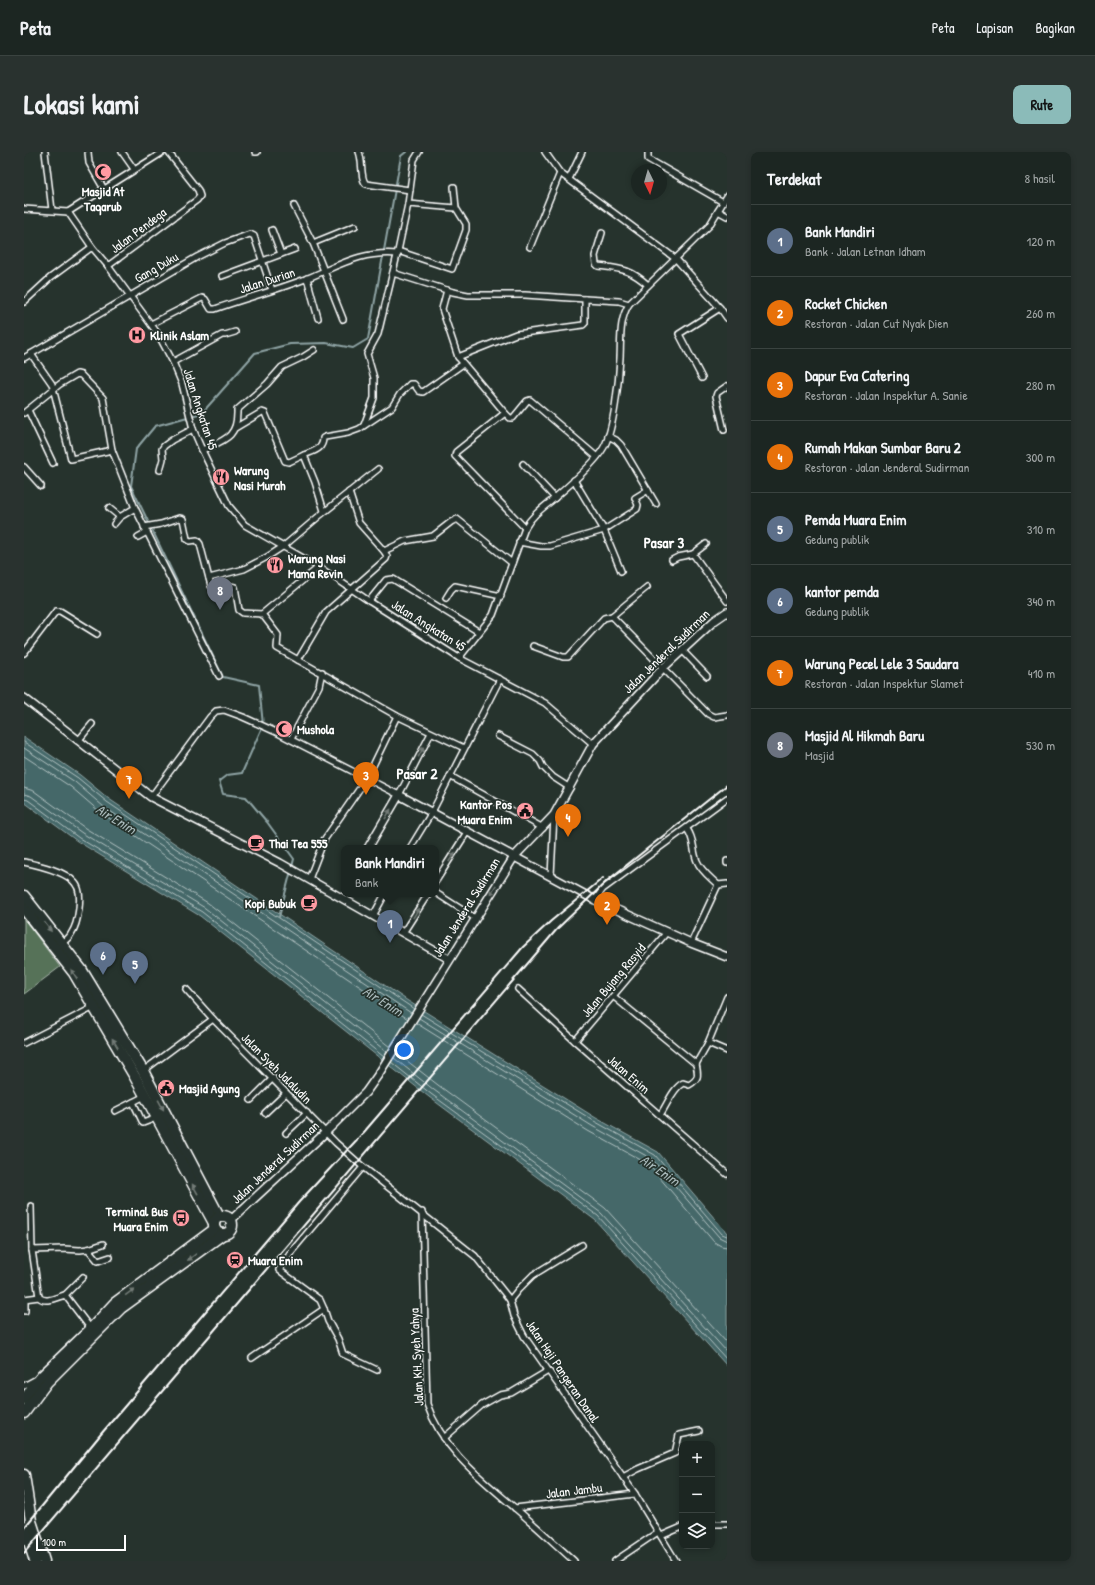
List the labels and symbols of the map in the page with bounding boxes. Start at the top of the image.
mosque icon: Masjid At Taqarub [93,162,113,182]
north arrow [631,164,667,200]
place label: Masjid At Taqarub [82,182,125,216]
street label: Jalan Pendega [106,203,170,257]
street label: Gang Duku [131,247,181,287]
street label: Jalan Durian [237,263,297,297]
hospital icon: Klinik Aslam [127,325,147,345]
place label: Klinik Aslam [150,326,209,344]
street label: Jalan Angkatan 45 [179,366,223,452]
place label: Warung Nasi Murah [234,461,286,494]
restaurant icon: Warung Nasi Murah [211,467,231,487]
district label: Pasar 3 [644,532,685,553]
place label: Warung Nasi Mama Revin [288,549,346,582]
restaurant icon: Warung Nasi Mama Revin [265,555,285,575]
pin: 8 [207,577,233,610]
street label: Jalan Angkatan 45 [388,595,470,655]
street label: Jalan Jenderal Sudirman [619,605,713,697]
mosque icon: Mushola [274,719,294,739]
place label: Mushola [297,720,335,738]
one-way arrow [418,746,425,758]
pin: 3 [353,762,379,795]
district label: Pasar 2 [397,763,438,784]
pin: 7 [116,766,142,799]
place label: Kantor Pos Muara Enim [458,795,512,828]
water label: Air Enim [93,799,140,838]
public building icon: Kantor Pos Muara Enim [515,801,535,821]
pin: 4 [555,804,581,837]
one-way arrow [384,808,391,820]
cafe icon: Thai Tea 555 [246,833,266,853]
place label: Thai Tea 555 [268,834,328,852]
one-way arrow [448,851,455,862]
street label: Jalan Jenderal Sudirman [428,854,504,960]
one-way arrow [489,884,497,895]
pin: 2 [594,892,620,925]
cafe icon: Kopi Bubuk [299,893,319,913]
place label: Kopi Bubuk [245,894,297,913]
one-way arrow [412,908,419,919]
pin: 1 [377,910,403,943]
one-way arrow [44,921,52,932]
street label: Jalan Bujang Rasyid [577,939,649,1021]
pin: 6 [90,942,116,975]
pin: 5 [122,951,148,984]
one-way arrow [70,969,78,979]
water label: Air Enim [360,981,407,1020]
street label: Jalan Syeh Jalaludin [238,1029,316,1107]
one-way arrow [111,1037,118,1049]
your location [394,1040,414,1060]
street label: Jalan Enim [604,1051,654,1098]
public building icon: Masjid Agung [156,1078,176,1098]
place label: Masjid Agung [179,1079,240,1098]
one-way arrow [158,1099,164,1111]
street label: Jalan Jenderal Sudirman [227,1116,323,1207]
water label: Air Enim [637,1149,684,1190]
one-way arrow [192,1183,199,1195]
place label: Terminal Bus Muara Enim [105,1202,168,1235]
bus stop icon: Terminal Bus Muara Enim [171,1208,191,1228]
station icon: Muara Enim [225,1250,245,1270]
place label: Muara Enim [248,1251,303,1269]
one-way arrow [187,1253,198,1262]
one-way arrow [124,1288,135,1296]
street label: Jalan KH. Syeh Yahya [404,1308,428,1406]
street label: Jalan Haji Pangeran Danal [522,1316,604,1426]
street label: Jalan Jambu [545,1478,603,1502]
scale bar [36,1533,126,1552]

